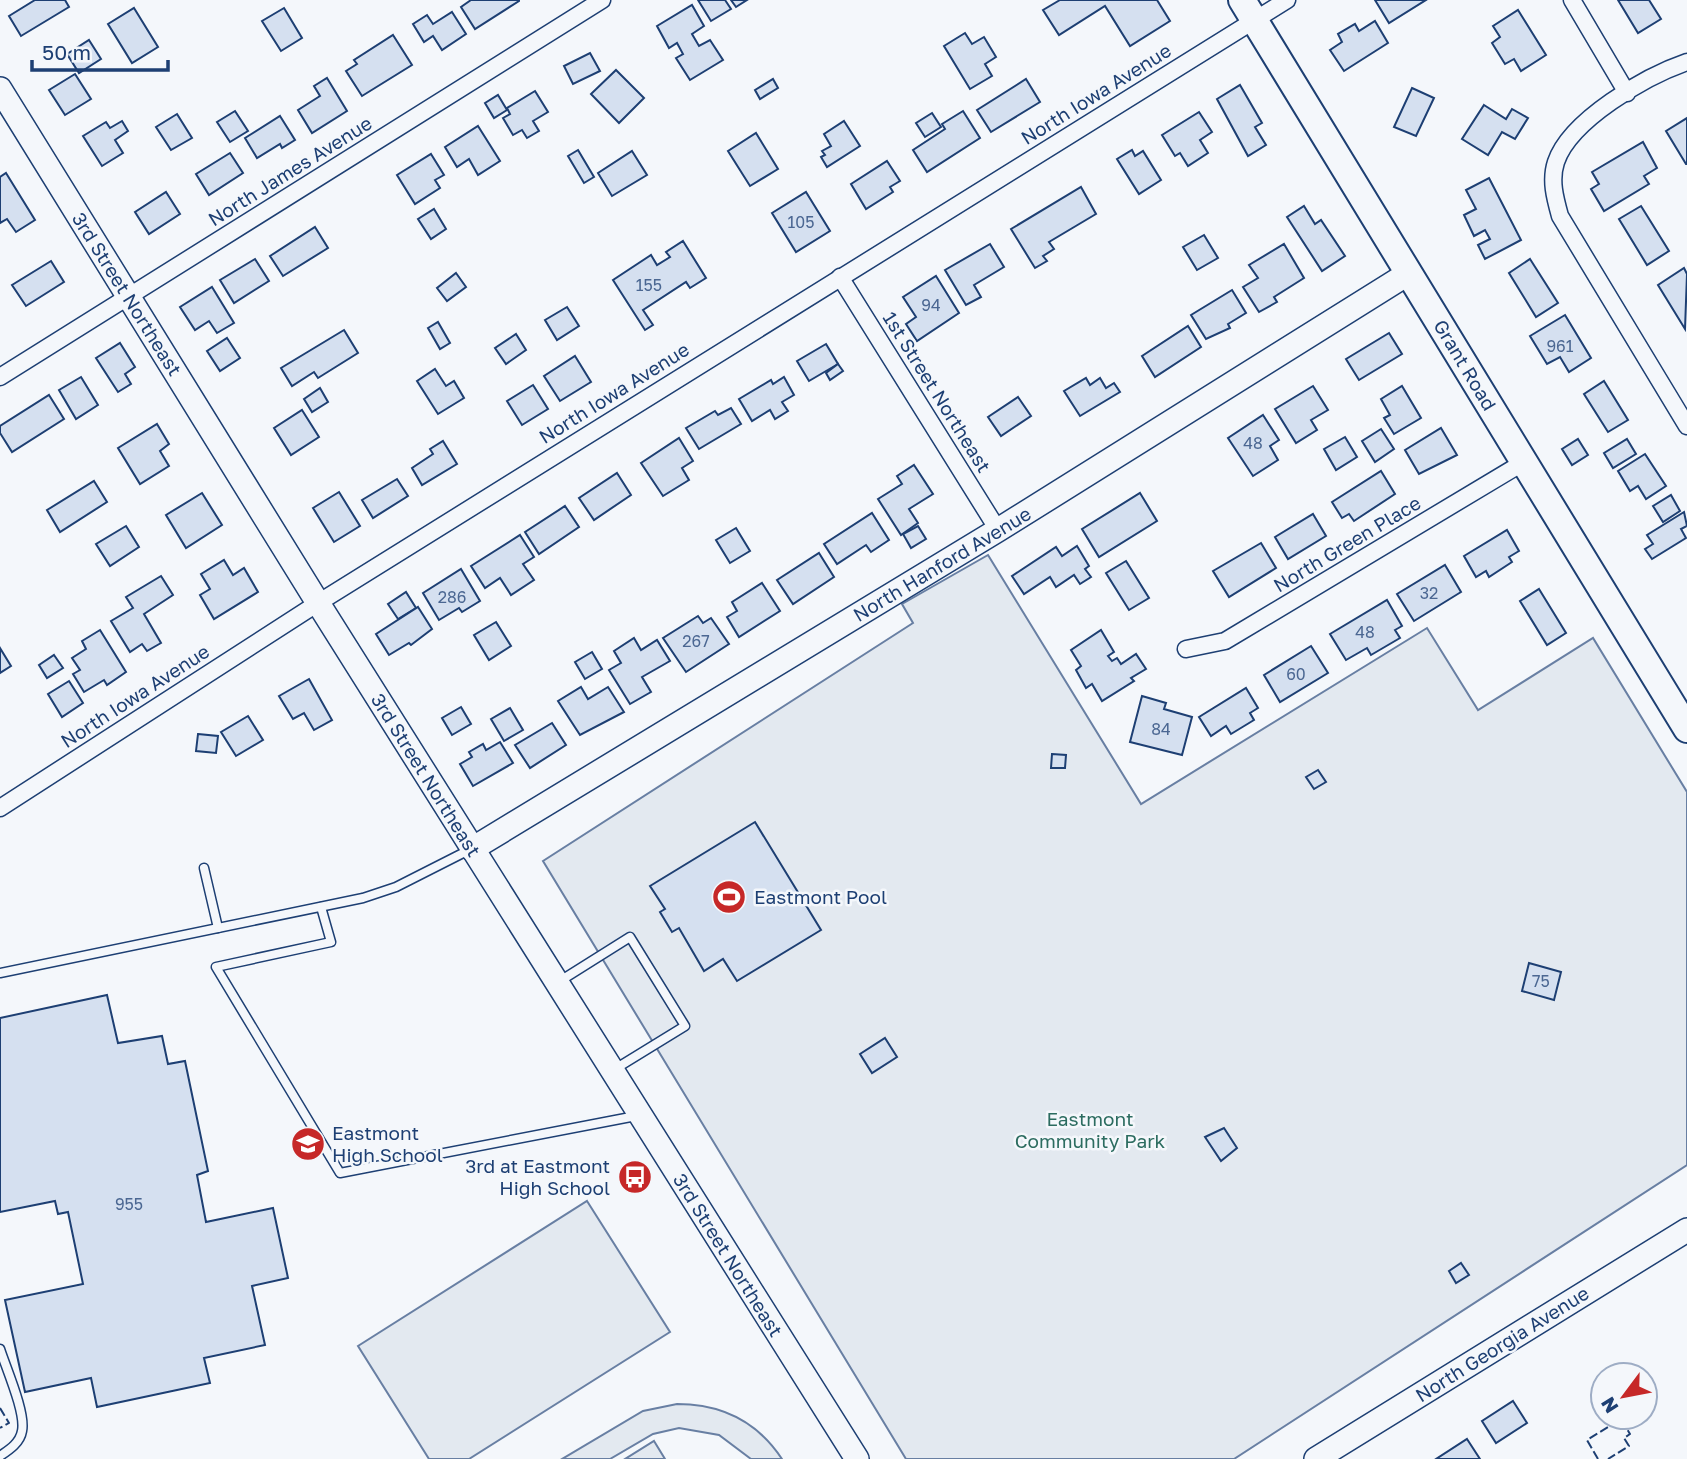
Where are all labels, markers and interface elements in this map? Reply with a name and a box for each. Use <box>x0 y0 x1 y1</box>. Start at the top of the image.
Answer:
scale bar <box>32 28 168 72</box>
street label: North Iowa Avenue <box>1017 38 1175 149</box>
text: 50 m <box>42 39 91 65</box>
street label: North James Avenue <box>204 111 376 230</box>
street label: 3rd Street Northeast <box>68 208 187 380</box>
house number: 105 <box>788 212 814 232</box>
house number: 155 <box>636 275 662 295</box>
house number: 94 <box>921 295 941 315</box>
street label: 1st Street Northeast <box>879 307 996 476</box>
street label: Grant Road <box>1429 315 1501 414</box>
house number: 961 <box>1546 336 1574 356</box>
street label: North Iowa Avenue <box>535 337 693 448</box>
house number: 48 <box>1243 433 1263 453</box>
street label: North Green Place <box>1269 491 1424 597</box>
street label: North Hanford Avenue <box>849 501 1035 626</box>
house number: 32 <box>1420 583 1438 603</box>
house number: 286 <box>438 587 466 607</box>
house number: 48 <box>1355 622 1375 642</box>
house number: 267 <box>682 631 710 651</box>
street label: North Iowa Avenue <box>56 639 213 752</box>
house number: 60 <box>1286 664 1306 684</box>
street label: 3rd Street Northeast <box>367 689 486 861</box>
house number: 84 <box>1151 719 1171 739</box>
sports icon: Eastmont Pool <box>710 878 748 916</box>
place label: Eastmont Pool <box>754 885 887 908</box>
house number: 75 <box>1532 971 1550 991</box>
park label: Eastmont Community Park <box>1015 1107 1166 1152</box>
place label: Eastmont High School <box>332 1121 443 1166</box>
school or university icon: Eastmont High School <box>289 1125 327 1163</box>
place label: 3rd at Eastmont High School <box>465 1154 610 1199</box>
bus stop icon: 3rd at Eastmont High School <box>616 1158 654 1196</box>
street label: 3rd Street Northeast <box>669 1169 788 1341</box>
house number: 955 <box>115 1194 143 1214</box>
street label: North Georgia Avenue <box>1411 1281 1593 1406</box>
north arrow <box>1589 1361 1659 1431</box>
text: N <box>1596 1393 1623 1417</box>

